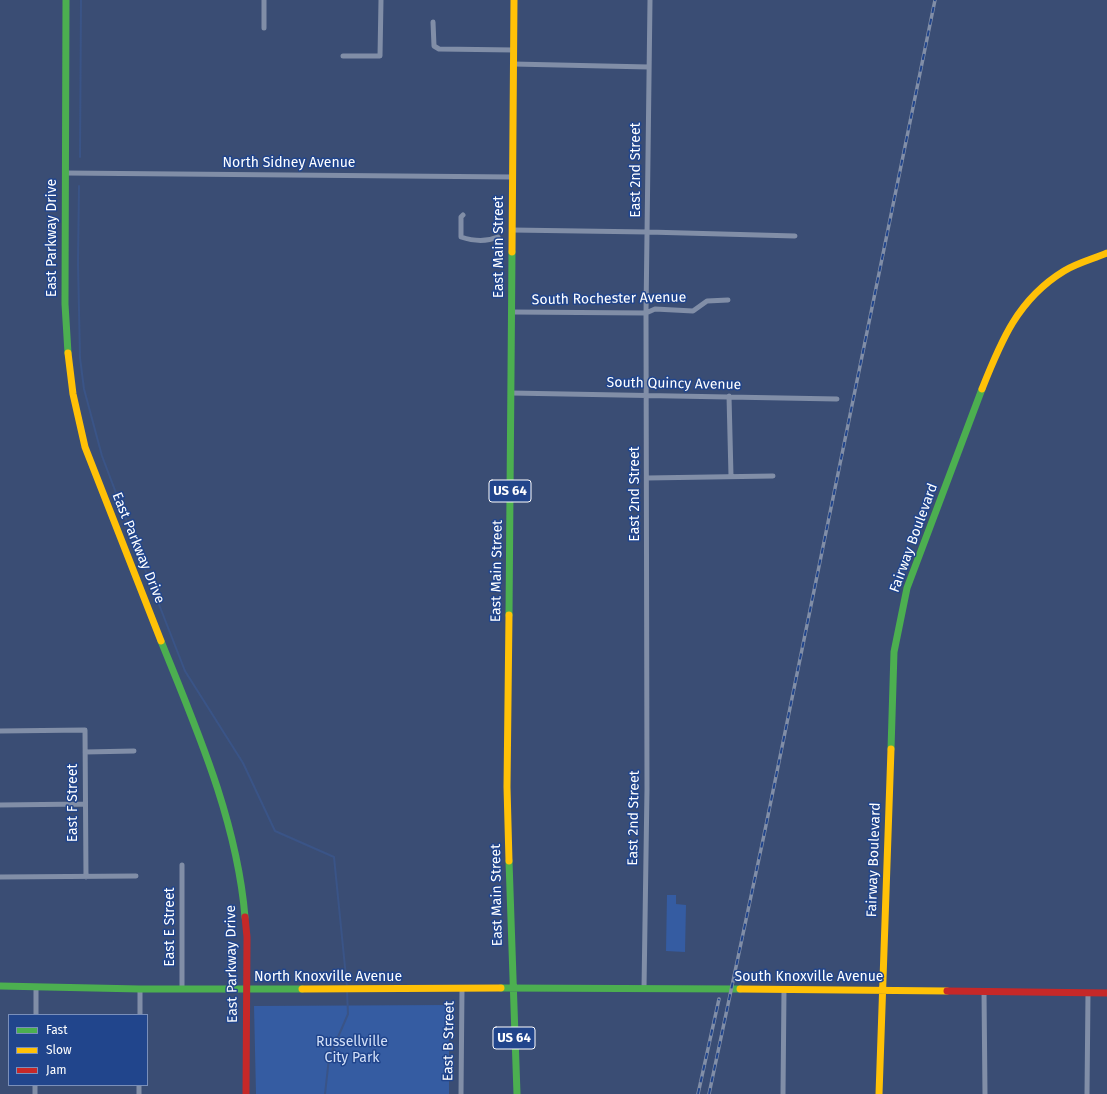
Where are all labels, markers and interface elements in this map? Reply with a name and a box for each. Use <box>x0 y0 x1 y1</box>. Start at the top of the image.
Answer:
street label: East 2nd Street <box>628 122 644 218</box>
street label: North Sidney Avenue <box>223 155 355 171</box>
street label: East Parkway Drive <box>44 179 60 297</box>
street label: East Main Street <box>491 196 507 298</box>
street label: South Rochester Avenue <box>532 289 686 309</box>
street label: South Quincy Avenue <box>607 374 741 394</box>
street label: East 2nd Street <box>627 446 643 542</box>
road number: US 64 <box>489 480 531 502</box>
street label: Fairway Boulevard <box>886 481 942 595</box>
street label: East Parkway Drive <box>108 490 168 606</box>
street label: East Main Street <box>488 520 506 622</box>
street label: East F Street <box>65 764 81 842</box>
street label: East 2nd Street <box>625 770 643 866</box>
street label: Fairway Boulevard <box>864 802 884 918</box>
street label: East Main Street <box>488 844 506 946</box>
street label: East E Street <box>162 887 178 967</box>
street label: East Parkway Drive <box>223 905 241 1023</box>
street label: North Knoxville Avenue <box>254 969 402 985</box>
street label: South Knoxville Avenue <box>735 969 883 985</box>
street label: East B Street <box>440 1001 458 1081</box>
legend <box>8 1014 148 1086</box>
text: Fast <box>46 1023 68 1037</box>
road number: US 64 <box>493 1027 535 1049</box>
park label: Russellville City Park <box>316 1034 388 1066</box>
text: Slow <box>46 1043 72 1057</box>
text: Jam <box>46 1063 66 1077</box>

